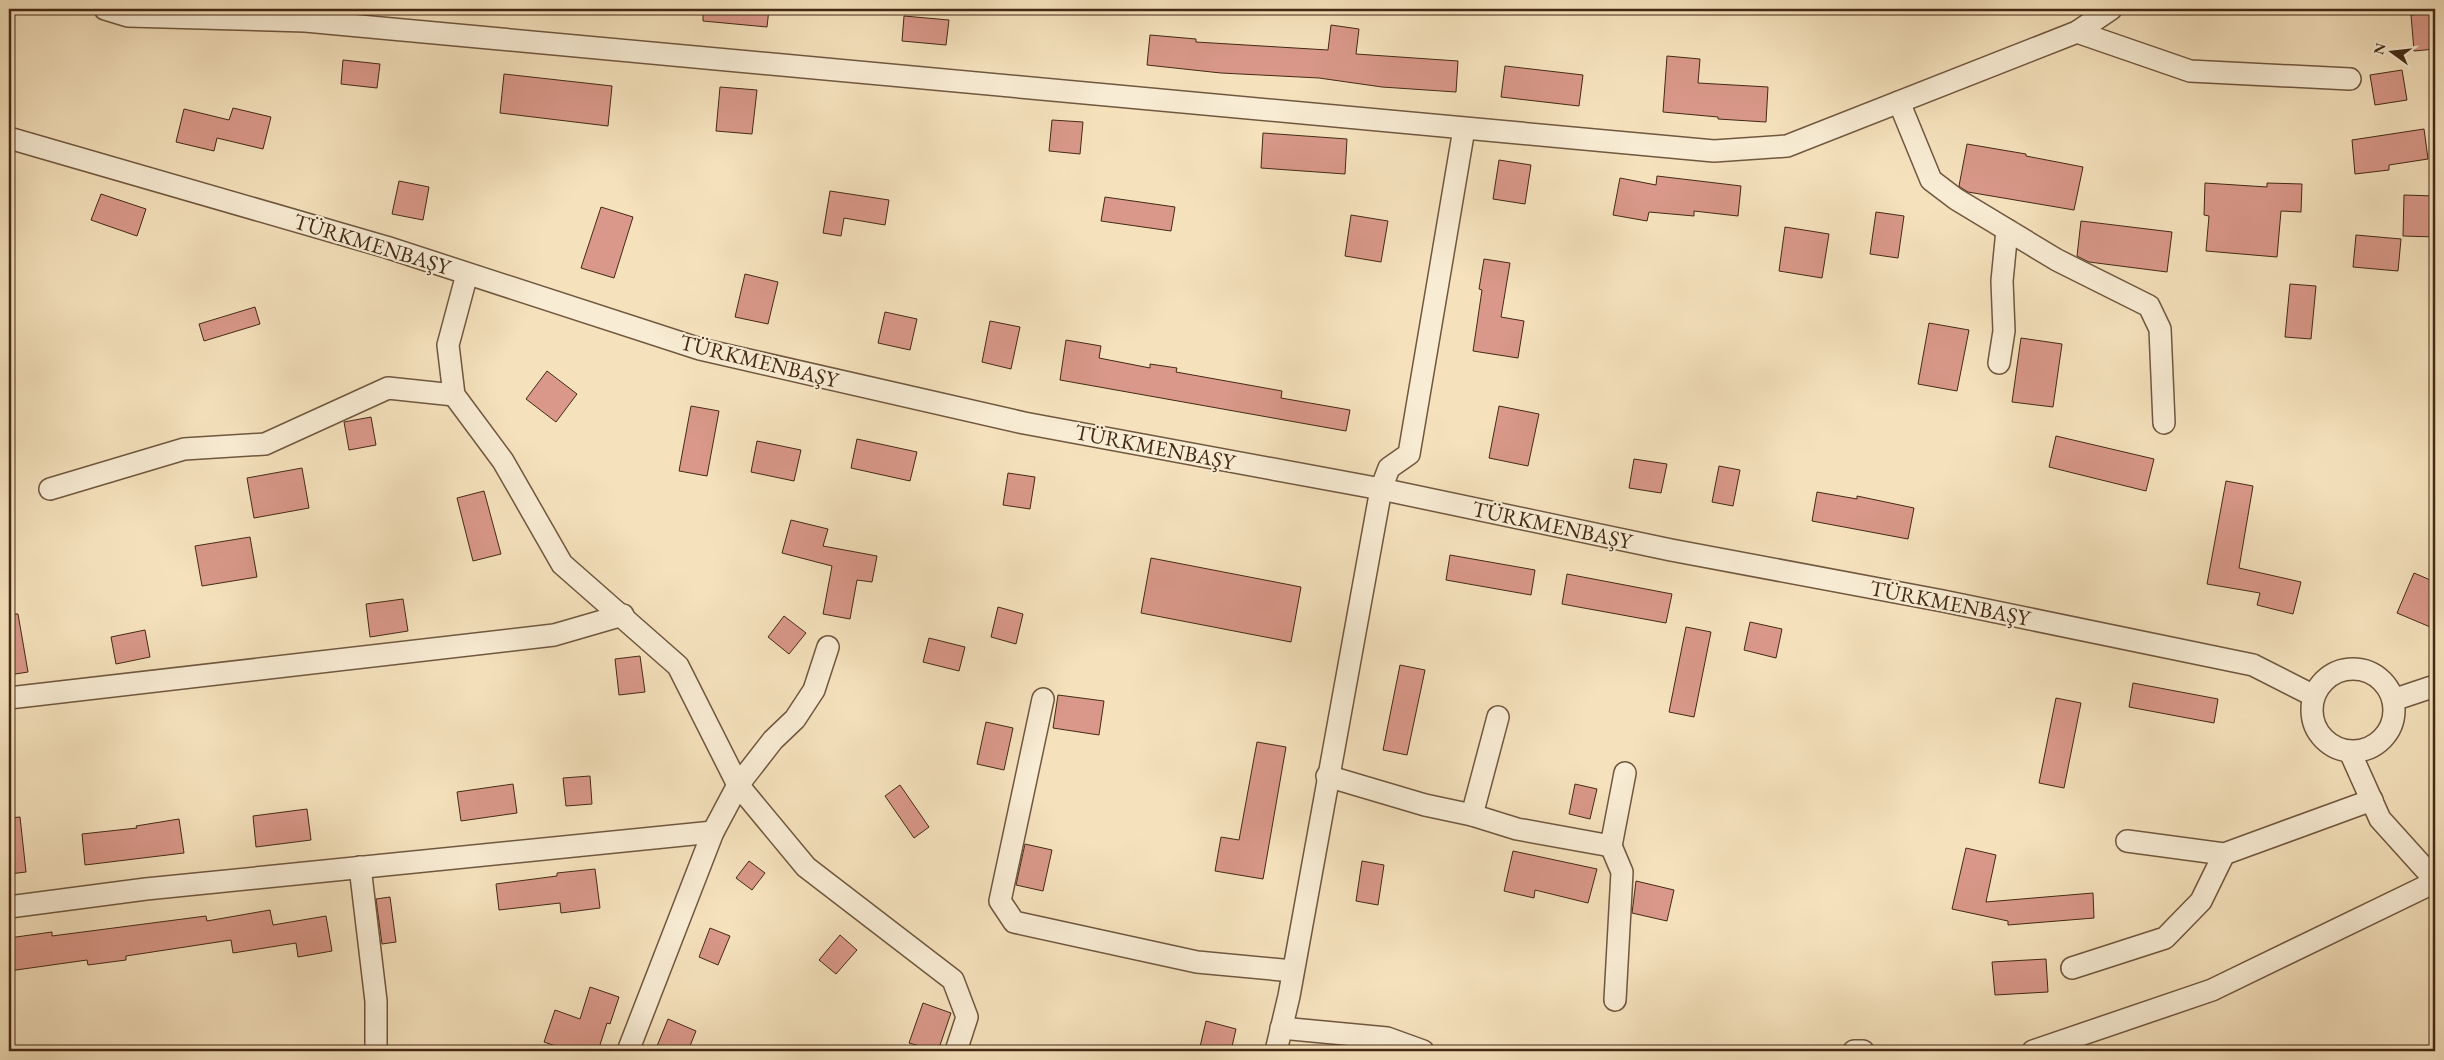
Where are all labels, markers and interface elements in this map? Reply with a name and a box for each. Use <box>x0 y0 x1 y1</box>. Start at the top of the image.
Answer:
north arrow <box>2366 28 2416 78</box>
text: N <box>2369 40 2390 56</box>
street label: TÜRKMENBAŞY <box>290 206 455 282</box>
street label: TÜRKMENBAŞY <box>677 327 843 395</box>
street label: TÜRKMENBAŞY <box>1073 417 1239 477</box>
street label: TÜRKMENBAŞY <box>1470 494 1636 556</box>
street label: TÜRKMENBAŞY <box>1868 573 2034 633</box>

